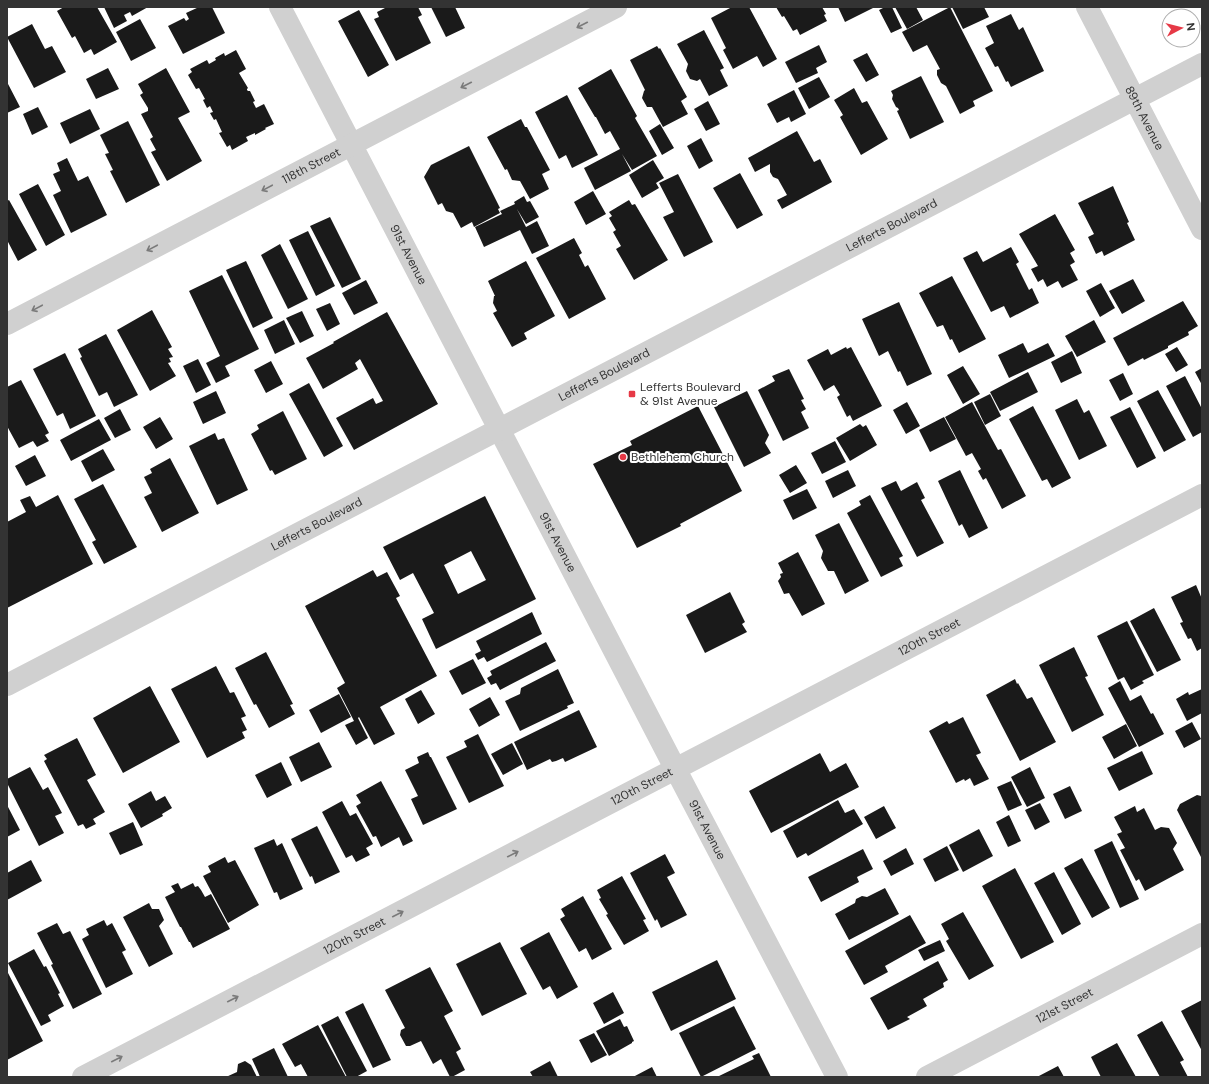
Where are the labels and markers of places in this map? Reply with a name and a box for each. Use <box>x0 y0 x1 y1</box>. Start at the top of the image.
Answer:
place label: Lefferts Boulevard & 91st Avenue <box>640 379 741 409</box>
marker: Lefferts Boulevard & 91st Avenue <box>627 389 637 399</box>
place label: Bethlehem Church <box>631 449 734 465</box>
marker: Bethlehem Church <box>618 452 628 462</box>

